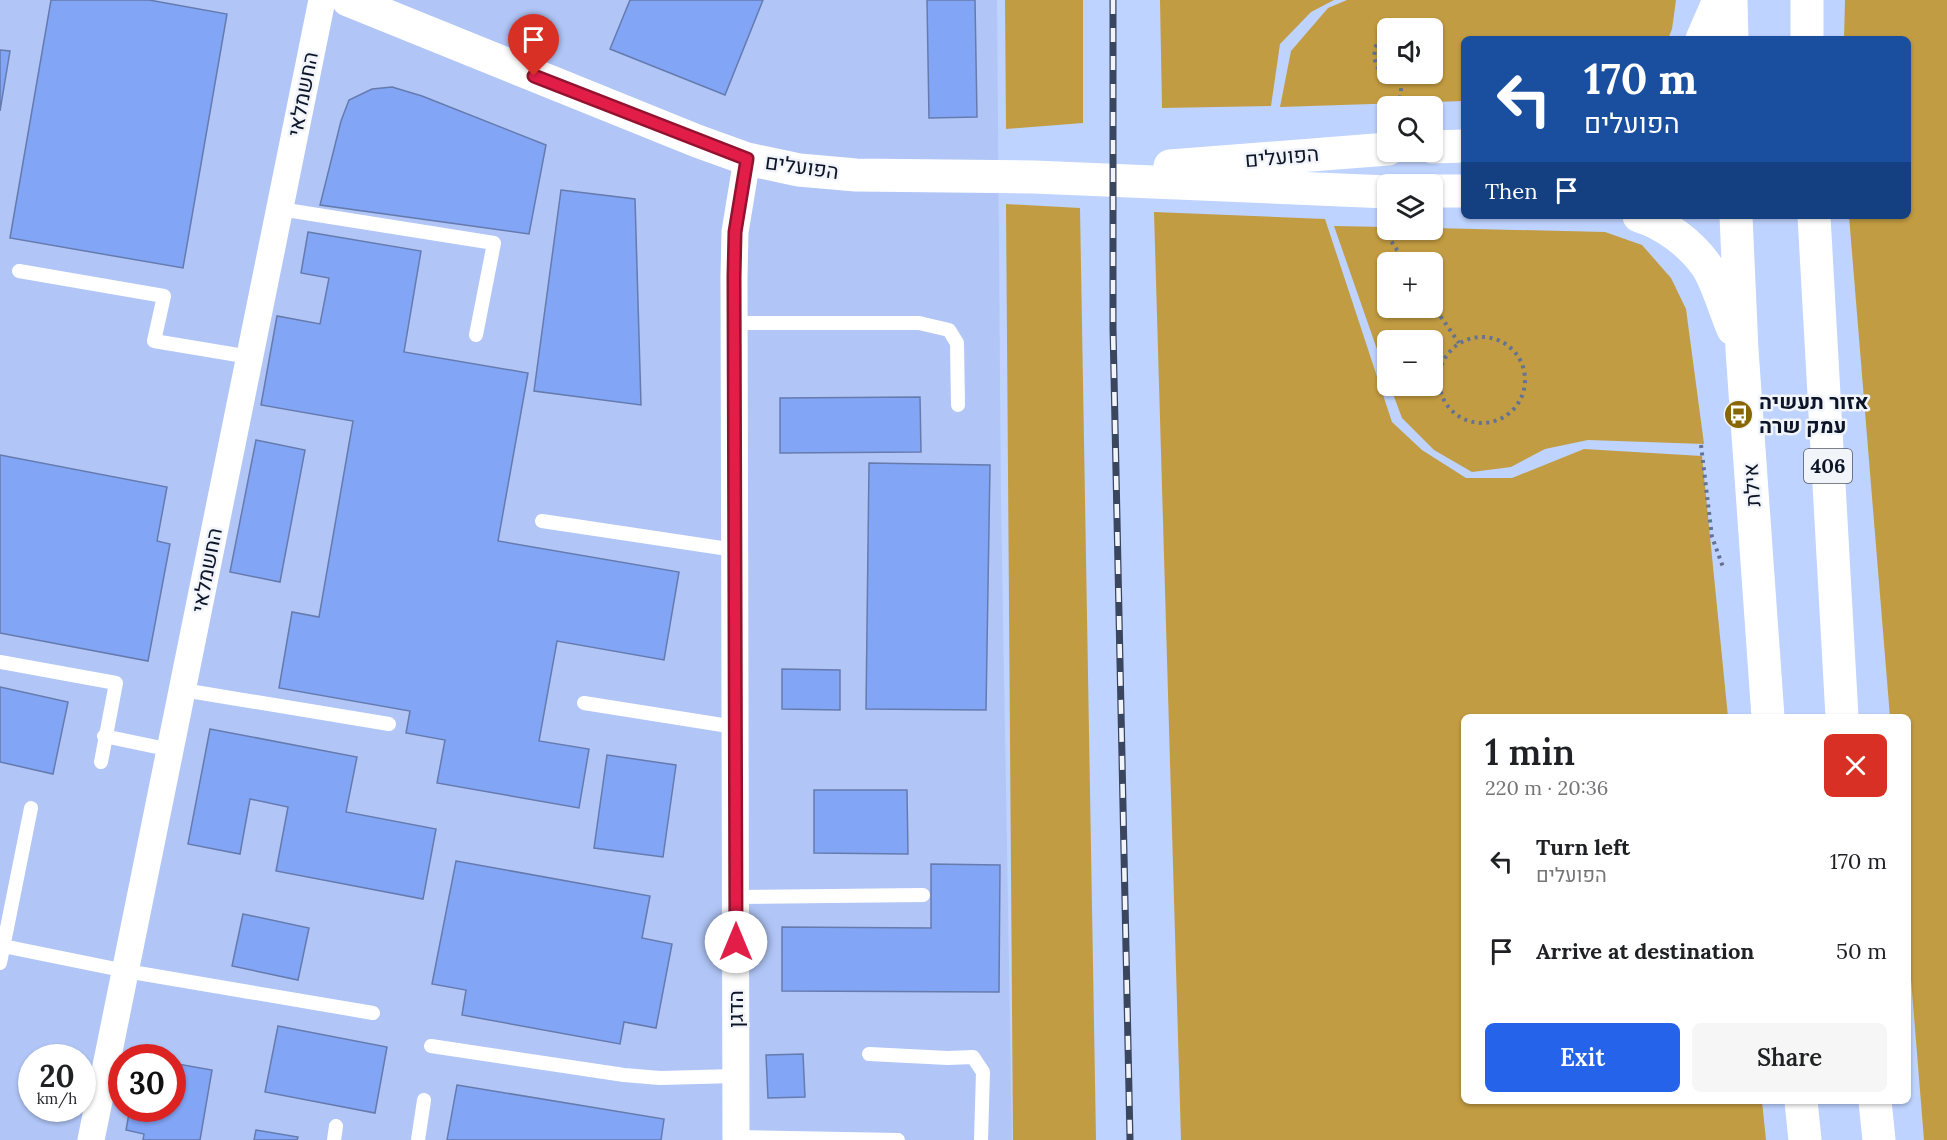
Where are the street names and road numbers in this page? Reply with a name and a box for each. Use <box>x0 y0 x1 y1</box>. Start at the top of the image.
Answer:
street label: החשמלאי <box>281 49 324 139</box>
street label: הפועלים <box>1244 140 1320 173</box>
street label: הפועלים <box>763 148 841 185</box>
road number: 406 <box>1804 449 1852 483</box>
street label: אילת <box>1737 462 1766 508</box>
street label: החשמלאי <box>185 525 228 615</box>
street label: הדגן <box>722 990 749 1028</box>

